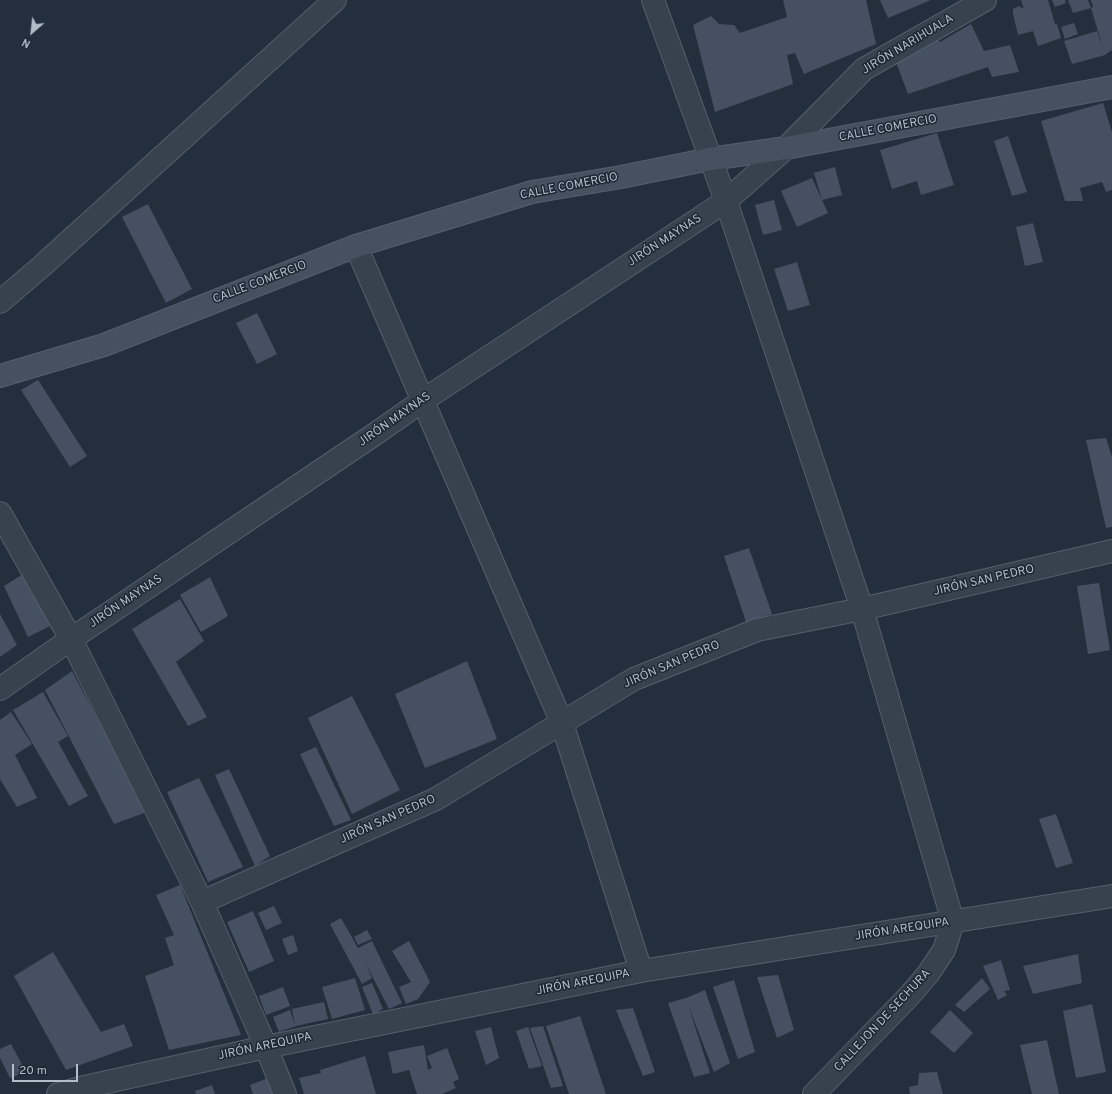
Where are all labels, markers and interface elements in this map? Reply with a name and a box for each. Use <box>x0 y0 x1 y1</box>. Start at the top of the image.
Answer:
north arrow <box>12 12 52 52</box>
street label: JIRÓN NARIHUALA <box>860 12 956 78</box>
text: N <box>20 35 33 51</box>
street label: CALLE COMERCIO <box>838 112 938 146</box>
street label: CALLE COMERCIO <box>519 170 619 204</box>
street label: JIRÓN MAYNAS <box>625 212 705 270</box>
street label: CALLE COMERCIO <box>211 258 309 308</box>
street label: JIRÓN MAYNAS <box>356 390 434 450</box>
street label: JIRÓN SAN PEDRO <box>932 562 1036 600</box>
street label: JIRÓN MAYNAS <box>87 572 165 632</box>
street label: JIRÓN SAN PEDRO <box>622 638 722 692</box>
street label: JIRÓN SAN PEDRO <box>338 792 438 848</box>
street label: JIRÓN AREQUIPA <box>854 915 950 945</box>
street label: JIRÓN AREQUIPA <box>535 967 631 999</box>
street label: CALLEJON DE SECHURA <box>832 967 934 1075</box>
street label: JIRÓN AREQUIPA <box>217 1030 313 1064</box>
scale bar <box>14 1056 80 1082</box>
text: 20 m <box>19 1063 47 1079</box>

